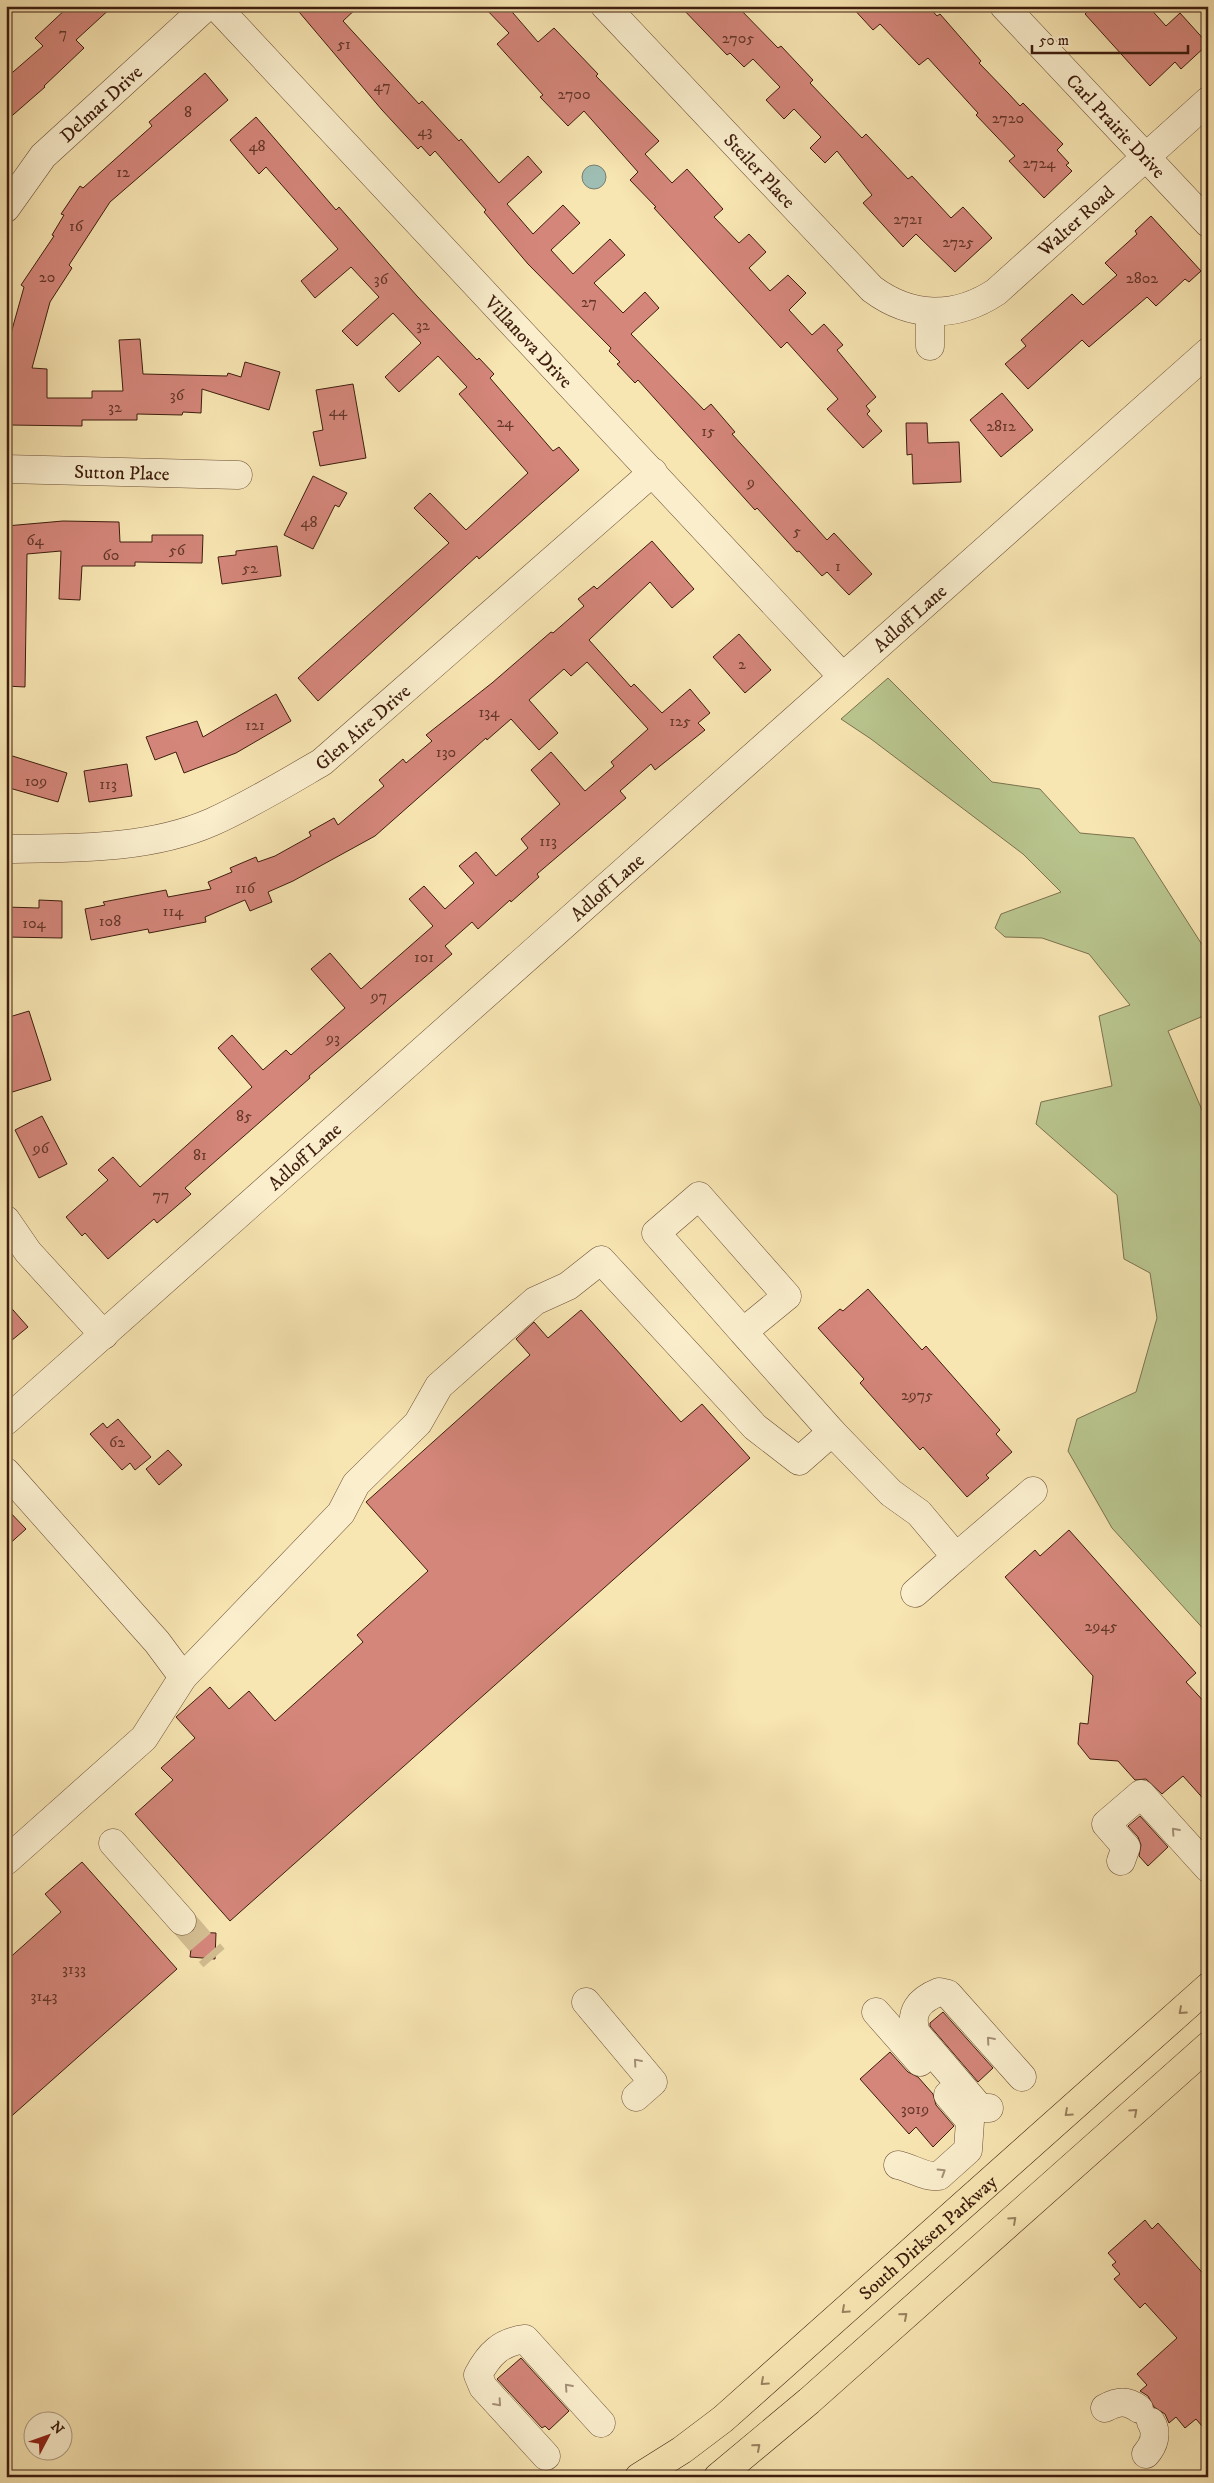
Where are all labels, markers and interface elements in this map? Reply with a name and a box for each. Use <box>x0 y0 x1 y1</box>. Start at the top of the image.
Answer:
scale bar <box>1032 22 1188 54</box>
house number: 7 <box>59 23 67 43</box>
house number: 2705 <box>722 28 754 48</box>
text: 50 m <box>1039 31 1069 50</box>
house number: 51 <box>337 34 351 54</box>
street label: Delmar Drive <box>56 61 148 148</box>
street label: Carl Prairie Drive <box>1061 70 1170 184</box>
house number: 47 <box>373 76 391 96</box>
house number: 2700 <box>557 84 591 104</box>
house number: 8 <box>184 102 192 122</box>
house number: 2720 <box>992 108 1024 128</box>
house number: 43 <box>417 121 433 141</box>
street label: Steiler Place <box>718 129 800 214</box>
house number: 48 <box>248 136 266 156</box>
house number: 2724 <box>1023 153 1056 173</box>
house number: 12 <box>116 162 130 182</box>
street label: Walter Road <box>1033 181 1120 262</box>
house number: 2721 <box>893 209 923 229</box>
house number: 16 <box>69 216 84 236</box>
house number: 2725 <box>942 232 974 252</box>
house number: 20 <box>39 267 55 287</box>
house number: 2802 <box>1126 268 1158 288</box>
house number: 36 <box>374 269 389 289</box>
street label: Villanova Drive <box>479 291 577 394</box>
house number: 27 <box>581 292 597 312</box>
house number: 32 <box>416 315 430 335</box>
house number: 36 <box>170 385 185 405</box>
house number: 32 <box>108 397 122 417</box>
house number: 44 <box>329 401 348 421</box>
house number: 24 <box>496 412 514 432</box>
house number: 2812 <box>986 416 1016 436</box>
house number: 15 <box>701 421 715 441</box>
street label: Sutton Place <box>74 461 170 486</box>
house number: 9 <box>746 472 755 492</box>
house number: 48 <box>300 512 318 532</box>
house number: 5 <box>793 521 801 541</box>
house number: 64 <box>26 530 45 550</box>
house number: 56 <box>169 540 186 560</box>
house number: 60 <box>103 545 119 565</box>
house number: 1 <box>835 556 841 576</box>
house number: 52 <box>242 558 258 578</box>
street label: Adloff Lane <box>869 580 952 657</box>
house number: 2 <box>738 654 746 674</box>
street label: Glen Aire Drive <box>311 680 416 776</box>
house number: 134 <box>478 702 500 722</box>
house number: 125 <box>669 711 691 731</box>
house number: 121 <box>245 715 265 735</box>
house number: 130 <box>436 742 456 762</box>
house number: 109 <box>25 771 47 791</box>
house number: 113 <box>99 774 117 794</box>
house number: 113 <box>539 831 557 851</box>
street label: Adloff Lane <box>566 849 649 927</box>
house number: 116 <box>235 878 256 898</box>
house number: 114 <box>163 901 184 921</box>
house number: 108 <box>99 911 121 931</box>
house number: 104 <box>22 913 47 933</box>
house number: 101 <box>414 947 434 967</box>
house number: 97 <box>370 986 387 1006</box>
house number: 93 <box>325 1028 340 1048</box>
house number: 85 <box>236 1106 252 1126</box>
street label: Adloff Lane <box>264 1118 347 1196</box>
house number: 96 <box>32 1138 50 1158</box>
house number: 81 <box>193 1145 207 1165</box>
house number: 77 <box>153 1185 169 1205</box>
house number: 2975 <box>901 1385 933 1405</box>
house number: 62 <box>109 1432 125 1452</box>
house number: 2945 <box>1085 1616 1118 1636</box>
one-way arrow <box>1172 1828 1181 1837</box>
house number: 3133 <box>62 1959 86 1979</box>
house number: 3143 <box>30 1986 58 2006</box>
one-way arrow <box>1179 2005 1188 2014</box>
one-way arrow <box>987 2036 996 2045</box>
one-way arrow <box>634 2058 643 2067</box>
house number: 3019 <box>901 2099 929 2119</box>
one-way arrow <box>1065 2107 1074 2115</box>
one-way arrow <box>1129 2109 1138 2118</box>
one-way arrow <box>937 2168 946 2178</box>
street label: South Dirksen Parkway <box>855 2170 1003 2305</box>
one-way arrow <box>1007 2217 1016 2226</box>
one-way arrow <box>841 2305 850 2314</box>
one-way arrow <box>899 2313 908 2322</box>
one-way arrow <box>760 2377 769 2386</box>
one-way arrow <box>565 2383 574 2392</box>
one-way arrow <box>492 2398 501 2407</box>
north arrow <box>22 2410 72 2460</box>
text: N <box>46 2418 68 2439</box>
one-way arrow <box>751 2443 760 2452</box>

